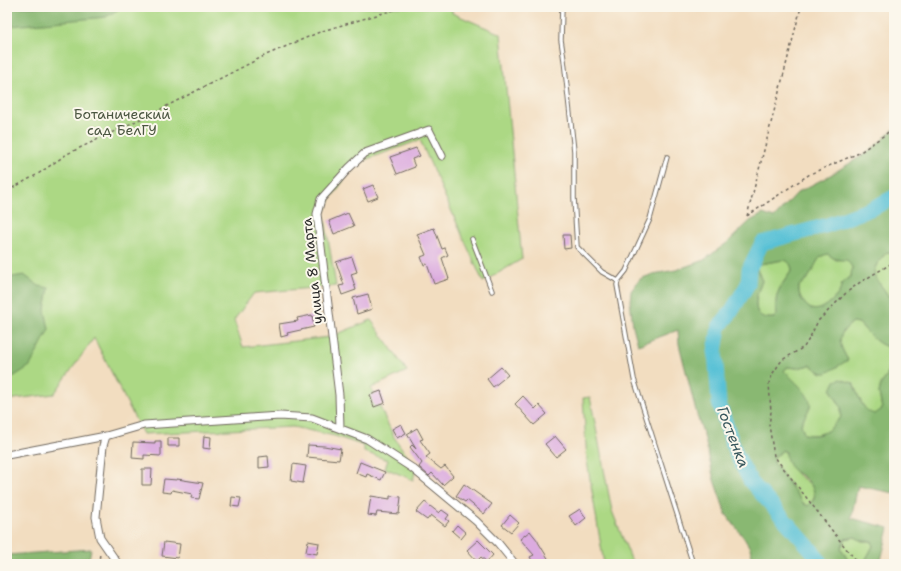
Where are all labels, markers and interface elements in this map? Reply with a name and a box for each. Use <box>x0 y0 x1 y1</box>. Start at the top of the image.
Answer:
park label: Ботанический сад БелГУ <box>74 105 170 139</box>
street label: улица 8 Марта <box>297 217 327 325</box>
water label: Гостенка <box>712 403 754 471</box>

